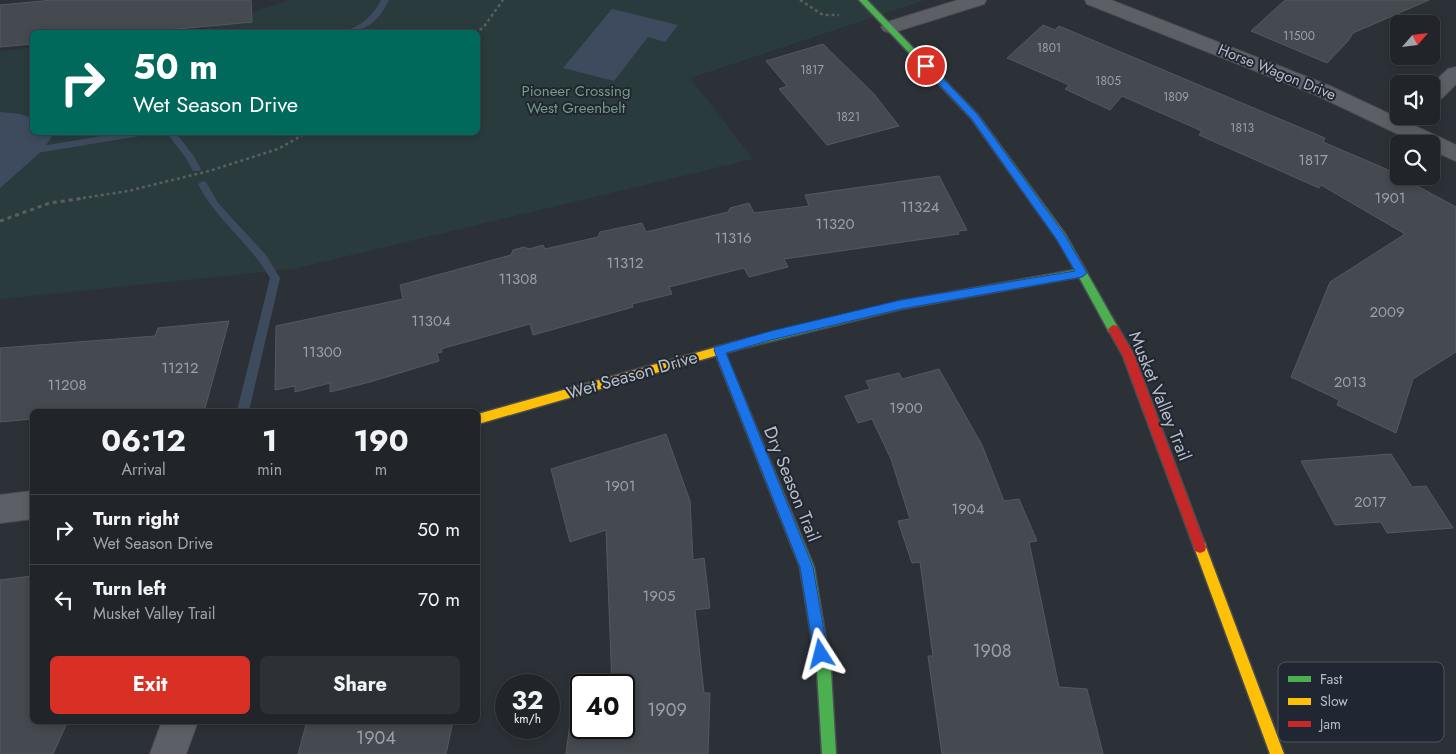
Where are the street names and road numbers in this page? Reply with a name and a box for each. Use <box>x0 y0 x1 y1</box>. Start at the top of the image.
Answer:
street label: Horse Wagon Drive <box>1215 38 1339 106</box>
street label: Musket Valley Trail <box>1122 327 1198 465</box>
street label: Wet Season Drive <box>563 344 701 406</box>
street label: Dry Season Trail <box>757 422 827 546</box>

